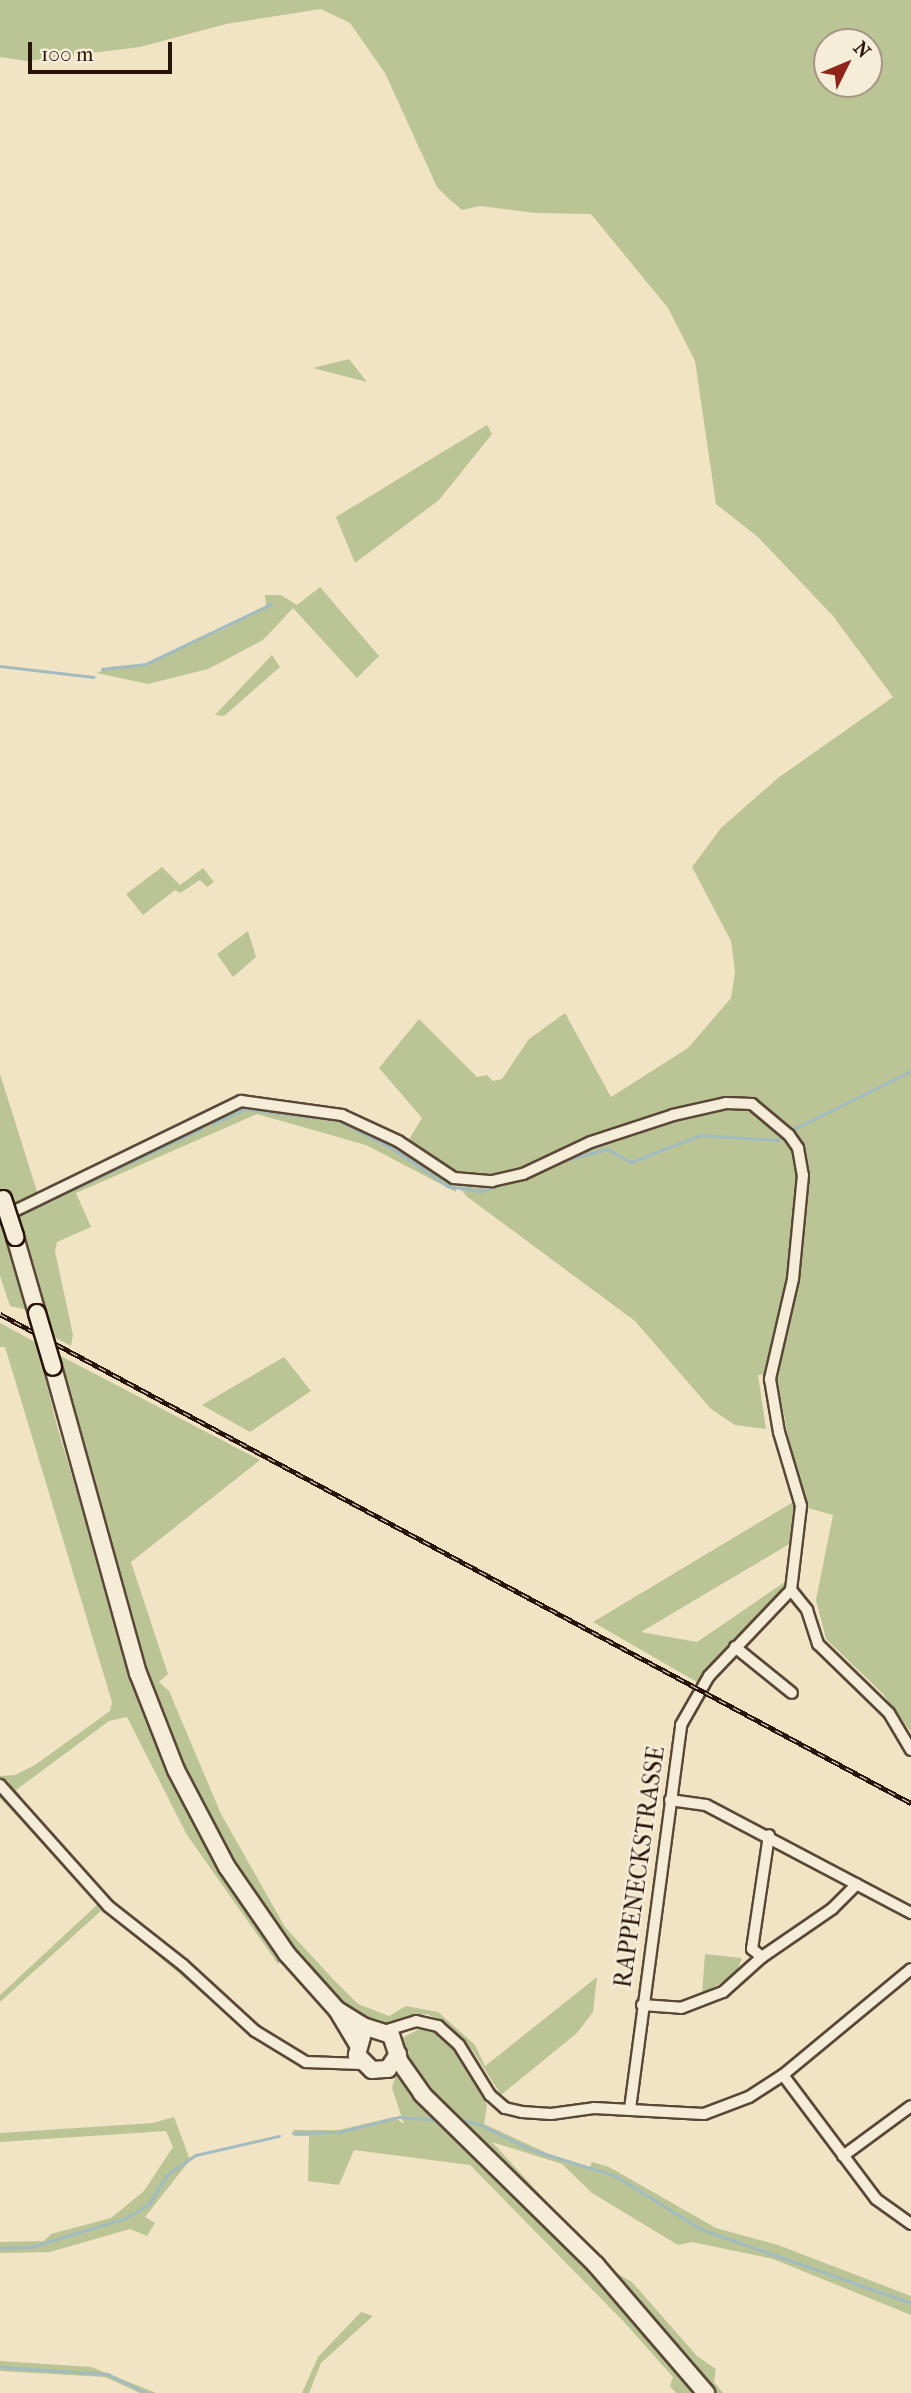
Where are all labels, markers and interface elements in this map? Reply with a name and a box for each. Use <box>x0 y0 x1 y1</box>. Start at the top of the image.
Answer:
scale bar <box>32 28 175 72</box>
north arrow <box>813 28 883 98</box>
text: N <box>849 37 875 63</box>
text: 100 m <box>41 42 94 66</box>
street label: RAPPENECKSTRASSE <box>609 1744 671 1990</box>

